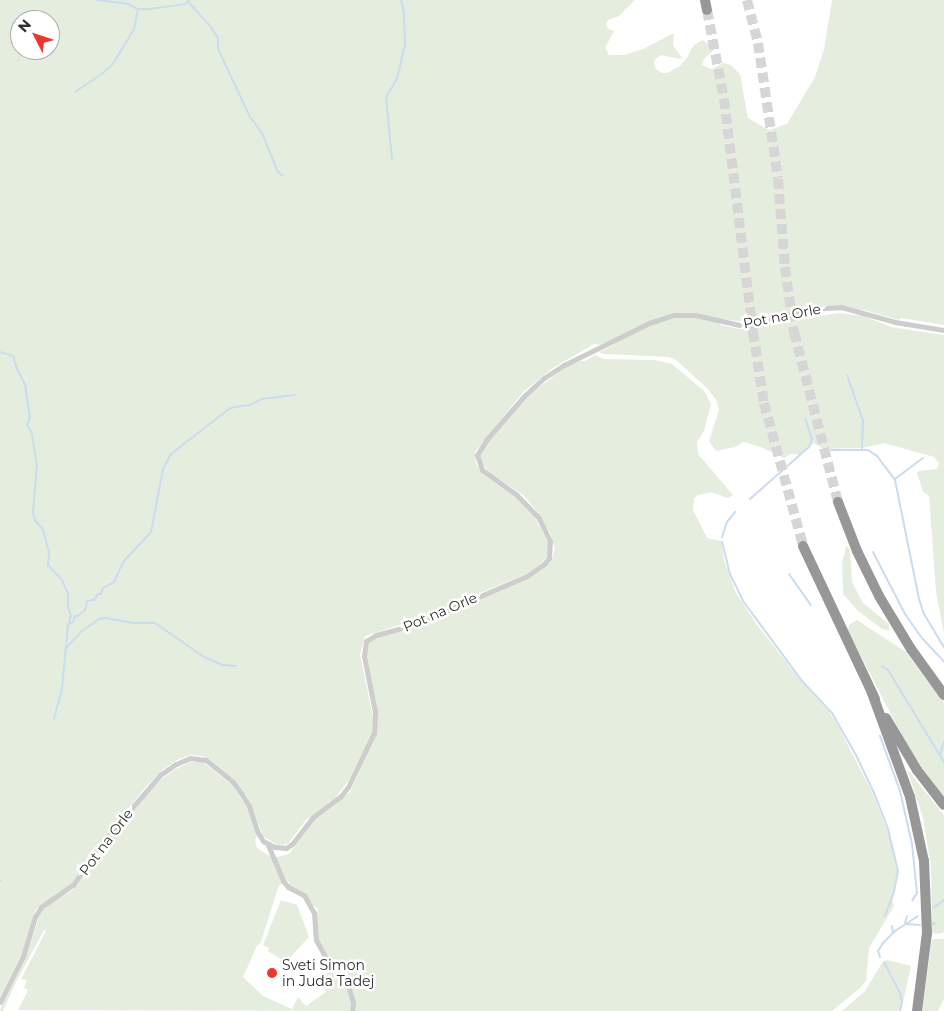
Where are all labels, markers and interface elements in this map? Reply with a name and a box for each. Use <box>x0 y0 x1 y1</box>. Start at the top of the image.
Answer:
north arrow <box>10 10 60 60</box>
text: N <box>14 16 35 36</box>
street label: Pot na Orle <box>742 300 822 332</box>
street label: Pot na Orle <box>400 589 480 635</box>
street label: Pot na Orle <box>76 805 136 879</box>
place label: Sveti Simon in Juda Tadej <box>282 957 374 990</box>
marker: Sveti Simon in Juda Tadej <box>266 967 278 979</box>

